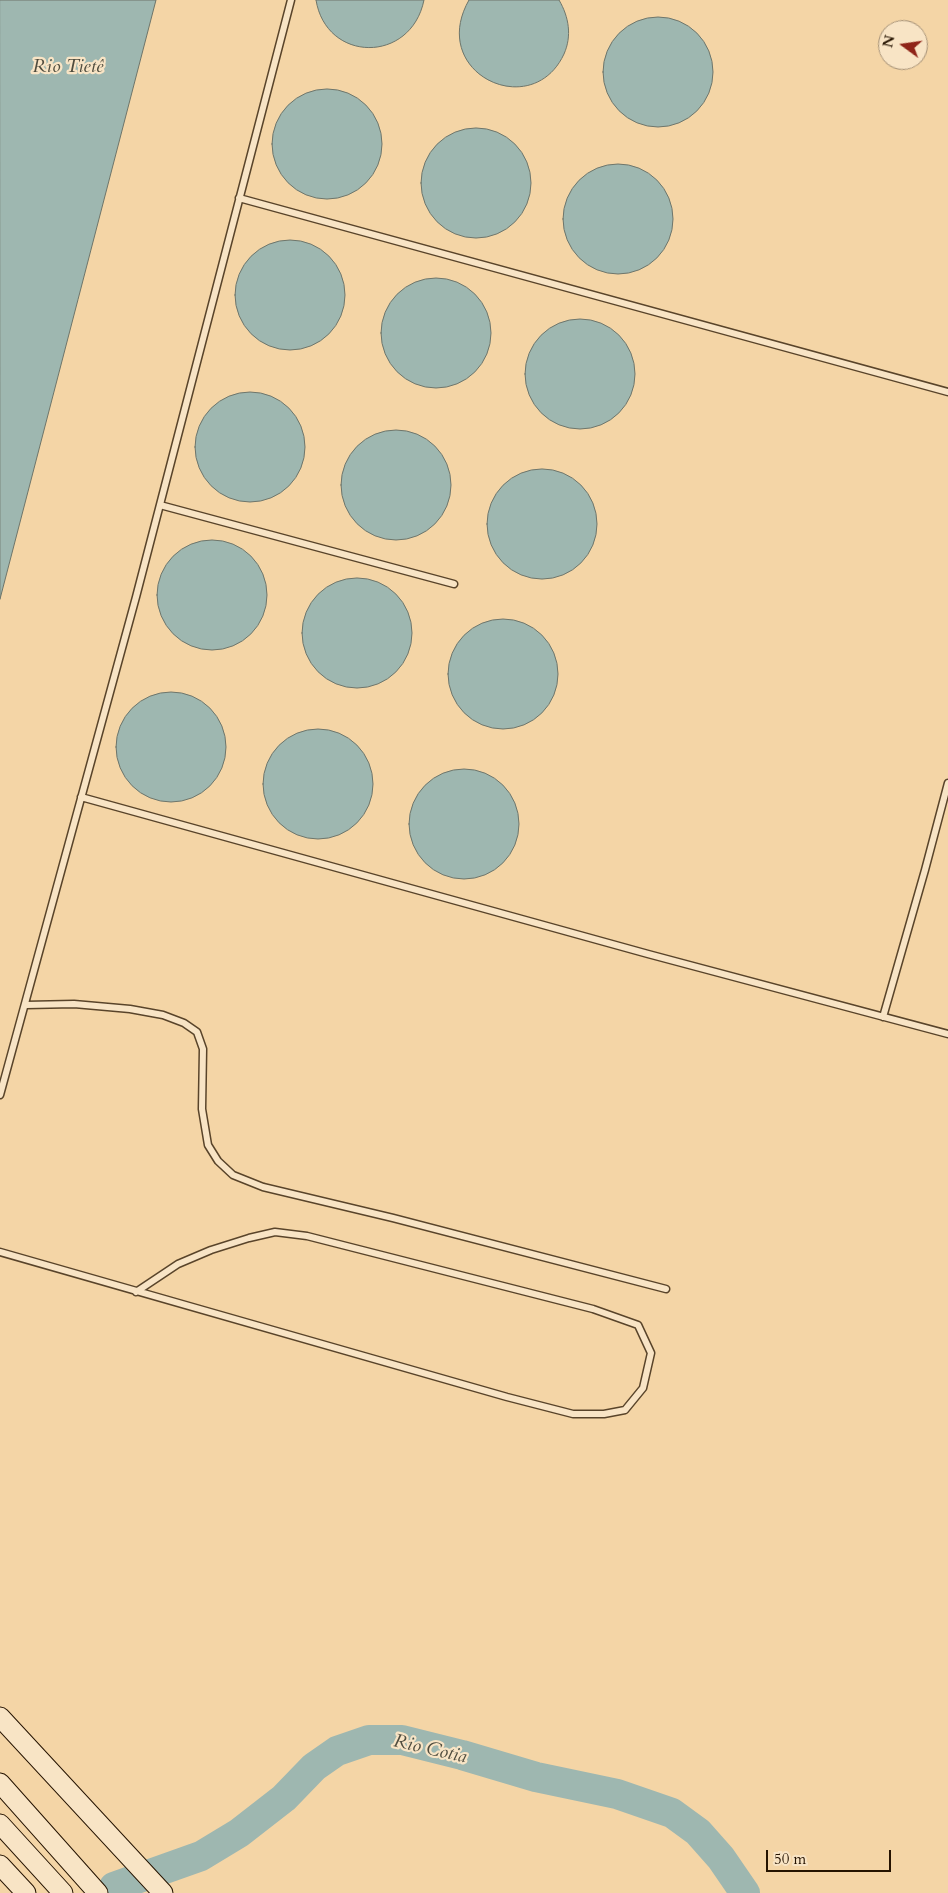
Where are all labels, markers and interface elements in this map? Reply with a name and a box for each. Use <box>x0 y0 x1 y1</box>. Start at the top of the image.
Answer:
north arrow <box>878 20 928 70</box>
text: N <box>878 33 900 50</box>
water label: Rio Tietê <box>33 57 103 79</box>
water label: Rio Cotia <box>391 1731 469 1769</box>
scale bar <box>768 1840 893 1872</box>
text: 50 m <box>774 1849 806 1869</box>

